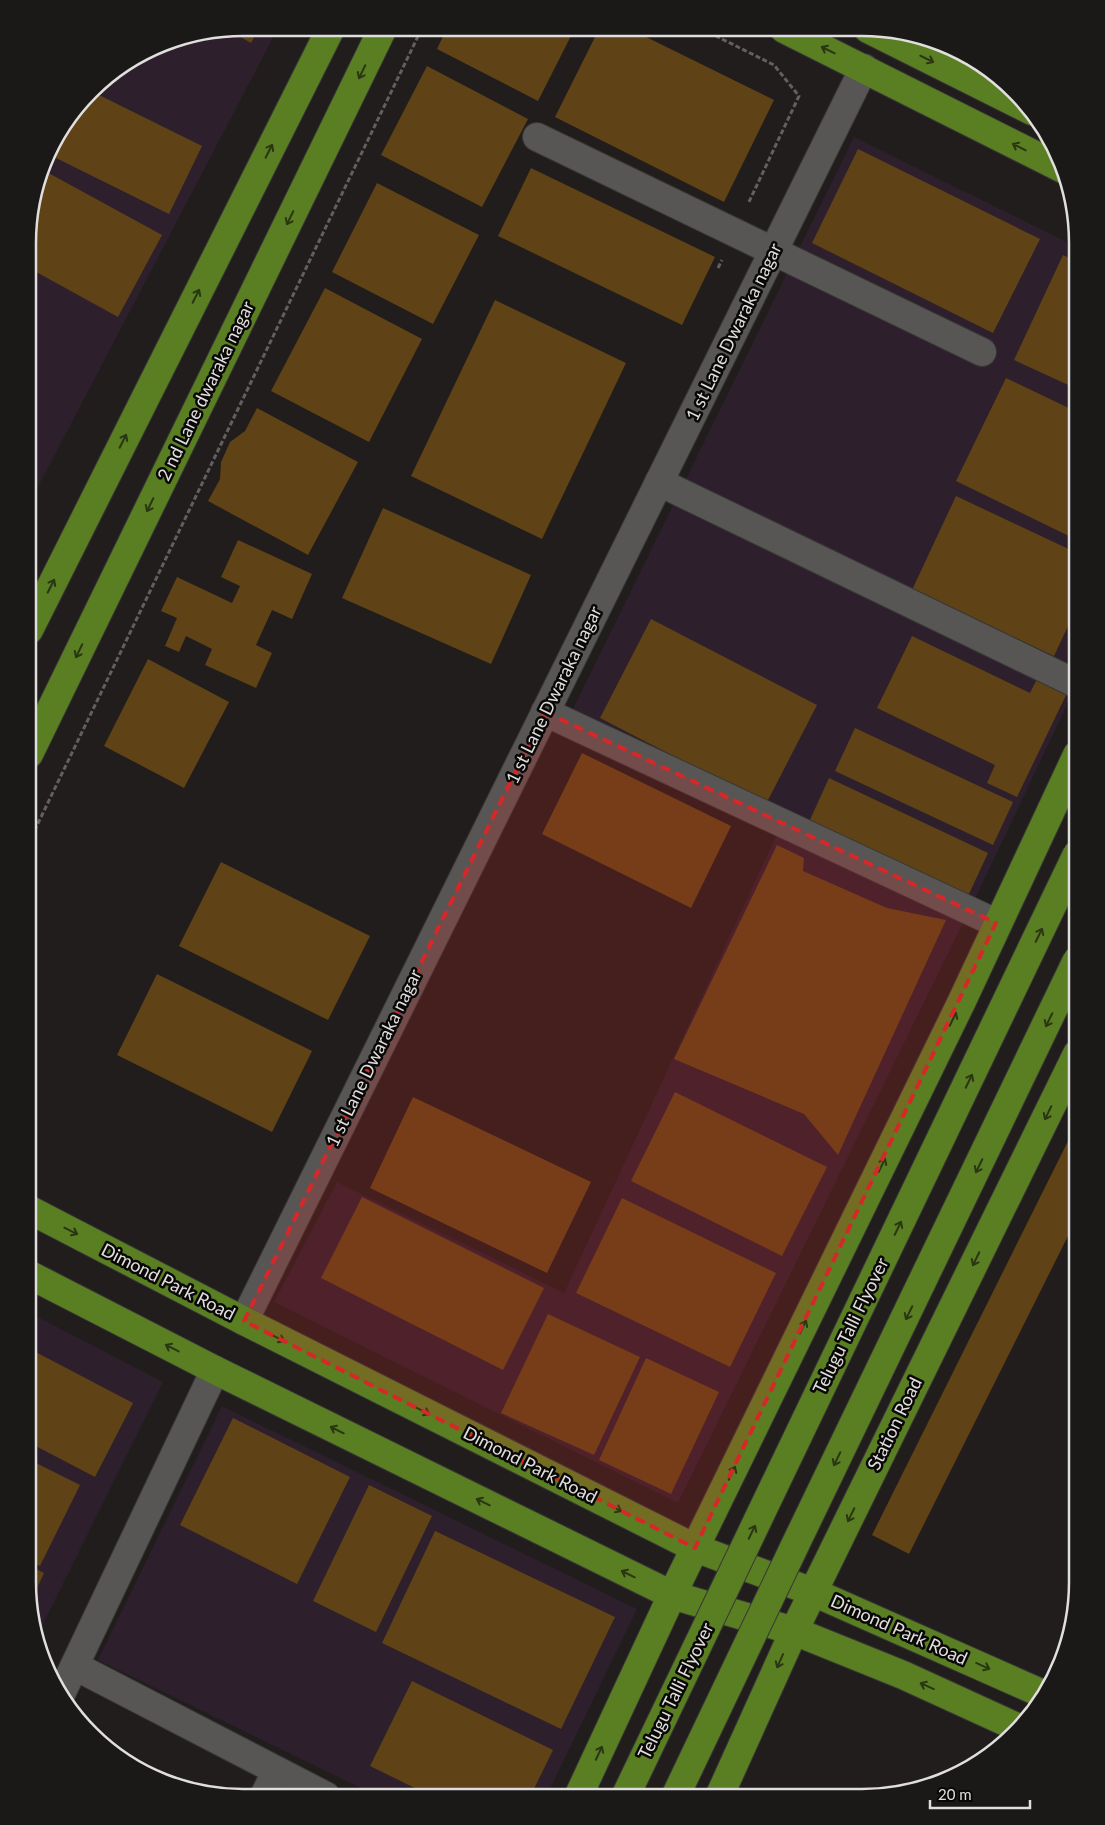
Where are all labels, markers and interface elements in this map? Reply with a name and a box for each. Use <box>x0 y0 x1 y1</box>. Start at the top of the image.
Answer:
one-way arrow <box>820 45 835 55</box>
one-way arrow <box>919 55 934 64</box>
one-way arrow <box>357 64 366 79</box>
one-way arrow <box>1012 142 1027 152</box>
one-way arrow <box>264 143 274 158</box>
one-way arrow <box>285 210 295 225</box>
street label: 1 st Lane Dwaraka nagar <box>681 239 786 424</box>
one-way arrow <box>192 289 201 304</box>
street label: 2 nd Lane dwaraka nagar <box>152 297 258 484</box>
one-way arrow <box>119 434 129 449</box>
one-way arrow <box>145 497 154 512</box>
one-way arrow <box>46 579 56 594</box>
street label: 1 st Lane Dwaraka nagar <box>501 602 606 787</box>
one-way arrow <box>74 643 83 658</box>
one-way arrow <box>1035 928 1044 943</box>
street label: 1 st Lane Dwaraka nagar <box>321 965 426 1150</box>
one-way arrow <box>949 1012 958 1027</box>
one-way arrow <box>1043 1012 1053 1027</box>
one-way arrow <box>964 1074 974 1089</box>
one-way arrow <box>1043 1106 1053 1121</box>
one-way arrow <box>878 1158 887 1173</box>
one-way arrow <box>973 1158 983 1173</box>
one-way arrow <box>894 1221 903 1236</box>
one-way arrow <box>63 1227 78 1236</box>
street label: Dimond Park Road <box>98 1238 239 1324</box>
one-way arrow <box>971 1251 980 1266</box>
street label: Telugu Talli Flyover <box>808 1253 893 1397</box>
one-way arrow <box>903 1305 913 1320</box>
one-way arrow <box>799 1320 808 1335</box>
one-way arrow <box>270 1334 285 1343</box>
one-way arrow <box>165 1343 180 1352</box>
street label: Station Road <box>862 1374 926 1474</box>
one-way arrow <box>415 1407 430 1416</box>
street label: Dimond Park Road <box>460 1421 601 1507</box>
one-way arrow <box>330 1425 345 1434</box>
one-way arrow <box>832 1451 841 1466</box>
one-way arrow <box>728 1466 737 1481</box>
one-way arrow <box>476 1497 491 1506</box>
one-way arrow <box>607 1504 622 1513</box>
one-way arrow <box>845 1507 855 1522</box>
one-way arrow <box>748 1525 758 1540</box>
one-way arrow <box>621 1569 636 1579</box>
street label: Dimond Park Road <box>828 1589 971 1669</box>
street label: Telugu Talli Flyover <box>633 1618 718 1762</box>
one-way arrow <box>775 1653 784 1668</box>
one-way arrow <box>975 1662 990 1672</box>
one-way arrow <box>920 1680 935 1690</box>
one-way arrow <box>594 1745 604 1760</box>
scale bar <box>930 1778 1030 1810</box>
text: 20 m <box>938 1785 972 1803</box>

